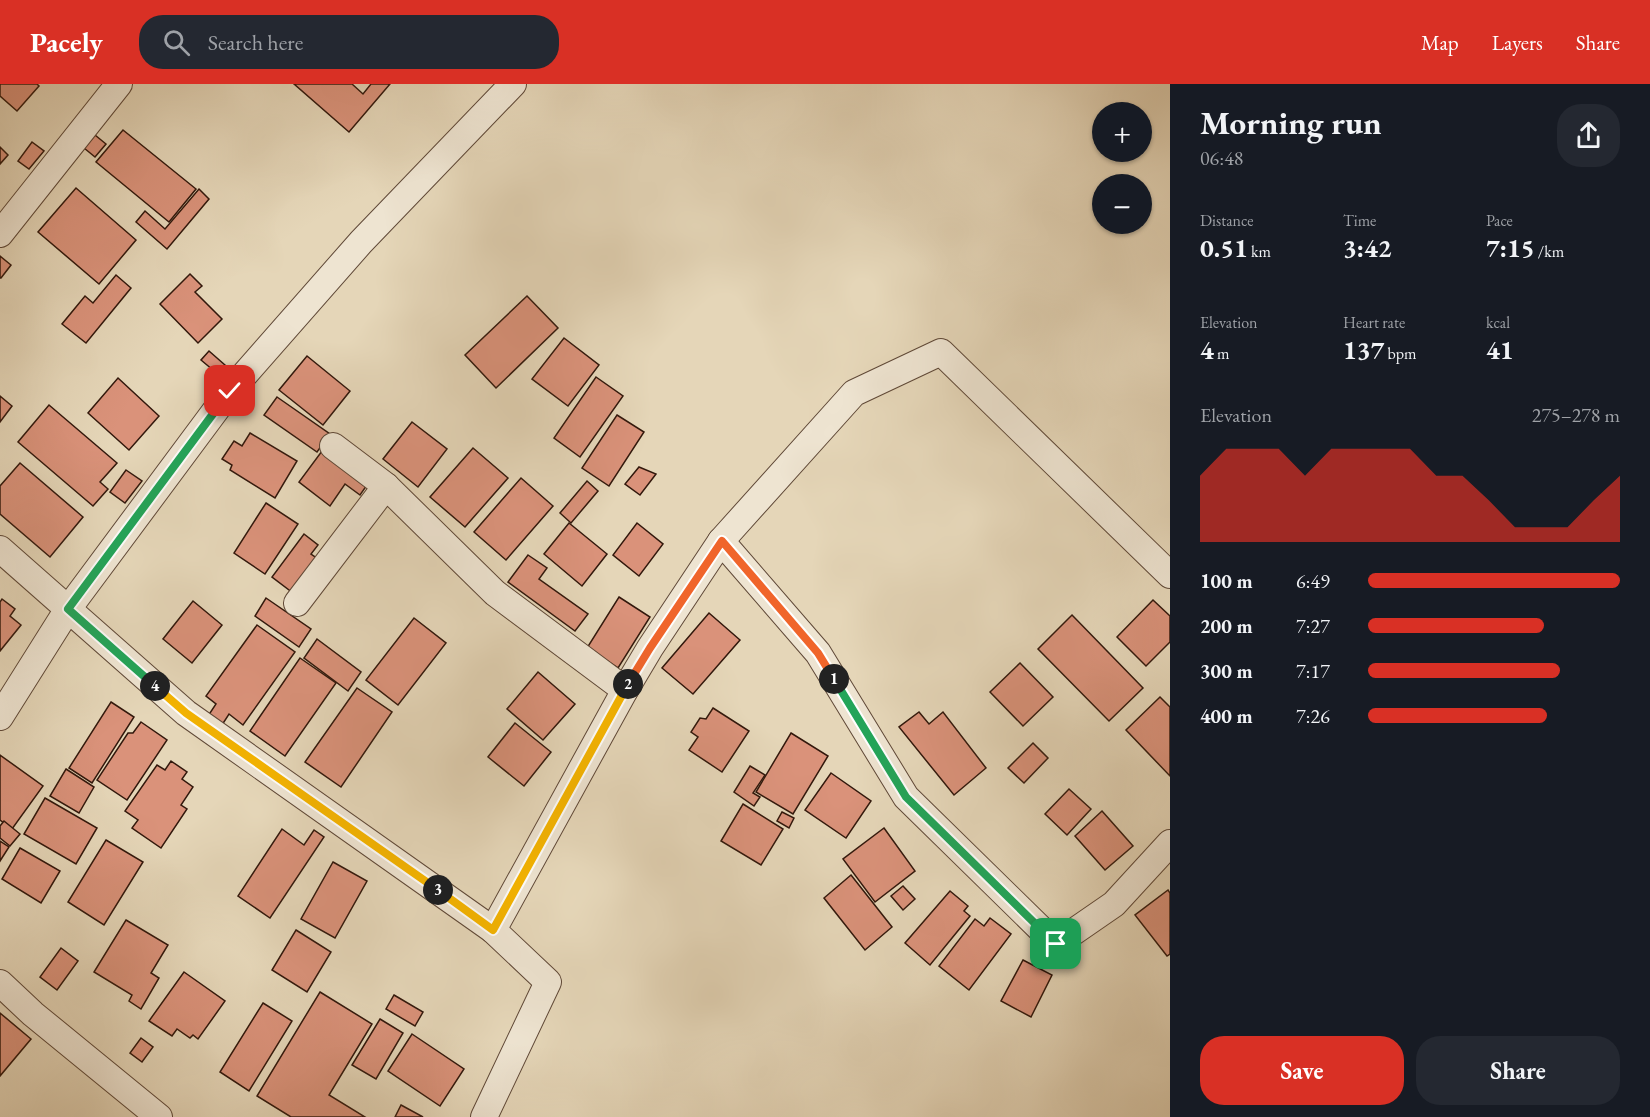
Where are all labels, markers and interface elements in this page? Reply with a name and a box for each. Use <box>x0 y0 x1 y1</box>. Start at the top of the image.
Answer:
search box <box>139 15 559 69</box>
text: Pacely <box>30 24 103 60</box>
icon: search <box>160 26 193 59</box>
text: Search here <box>208 28 303 57</box>
text: Map <box>1421 29 1459 56</box>
text: Layers <box>1492 29 1543 56</box>
text: Share <box>1576 29 1620 56</box>
text: Morning run <box>1200 101 1382 144</box>
map controls <box>1092 102 1152 234</box>
button: + <box>1092 102 1152 162</box>
button: share <box>1557 104 1620 167</box>
text: 06:48 <box>1200 145 1243 171</box>
button: − <box>1092 174 1152 234</box>
text: Distance <box>1200 210 1253 231</box>
text: Time <box>1343 210 1376 231</box>
text: Pace <box>1486 210 1513 231</box>
text: 0.51 <box>1200 231 1248 265</box>
text: 3:42 <box>1343 231 1392 265</box>
text: 7:15 <box>1486 231 1535 265</box>
text: km <box>1248 241 1271 262</box>
text: /km <box>1535 241 1564 262</box>
text: Elevation <box>1200 312 1258 333</box>
text: Heart rate <box>1343 312 1405 333</box>
text: kcal <box>1486 312 1510 333</box>
text: 4 <box>1200 333 1214 367</box>
text: 137 <box>1343 333 1384 367</box>
text: 41 <box>1486 333 1514 367</box>
text: m <box>1214 343 1229 364</box>
text: bpm <box>1384 343 1416 364</box>
pin <box>204 365 255 416</box>
icon: check <box>213 374 246 407</box>
text: Elevation <box>1200 402 1272 428</box>
text: 275–278 m <box>1532 402 1620 428</box>
text: 100 m <box>1200 568 1253 594</box>
text: 6:49 <box>1296 568 1330 594</box>
text: 200 m <box>1200 613 1253 639</box>
text: 7:27 <box>1296 613 1330 639</box>
text: 300 m <box>1200 658 1253 684</box>
text: 7:17 <box>1296 658 1330 684</box>
pin: 1 <box>819 664 849 694</box>
text: 1 <box>830 668 838 689</box>
pin: 2 <box>613 669 643 699</box>
pin: 4 <box>140 671 170 701</box>
text: 2 <box>624 673 632 694</box>
text: 4 <box>151 675 159 696</box>
text: 400 m <box>1200 703 1253 729</box>
text: 7:26 <box>1296 703 1330 729</box>
pin: 3 <box>423 875 453 905</box>
text: 3 <box>434 879 442 900</box>
pin <box>1030 918 1081 969</box>
icon: arrive <box>1039 927 1072 960</box>
button: Save <box>1200 1036 1404 1105</box>
button: Share <box>1416 1036 1620 1105</box>

